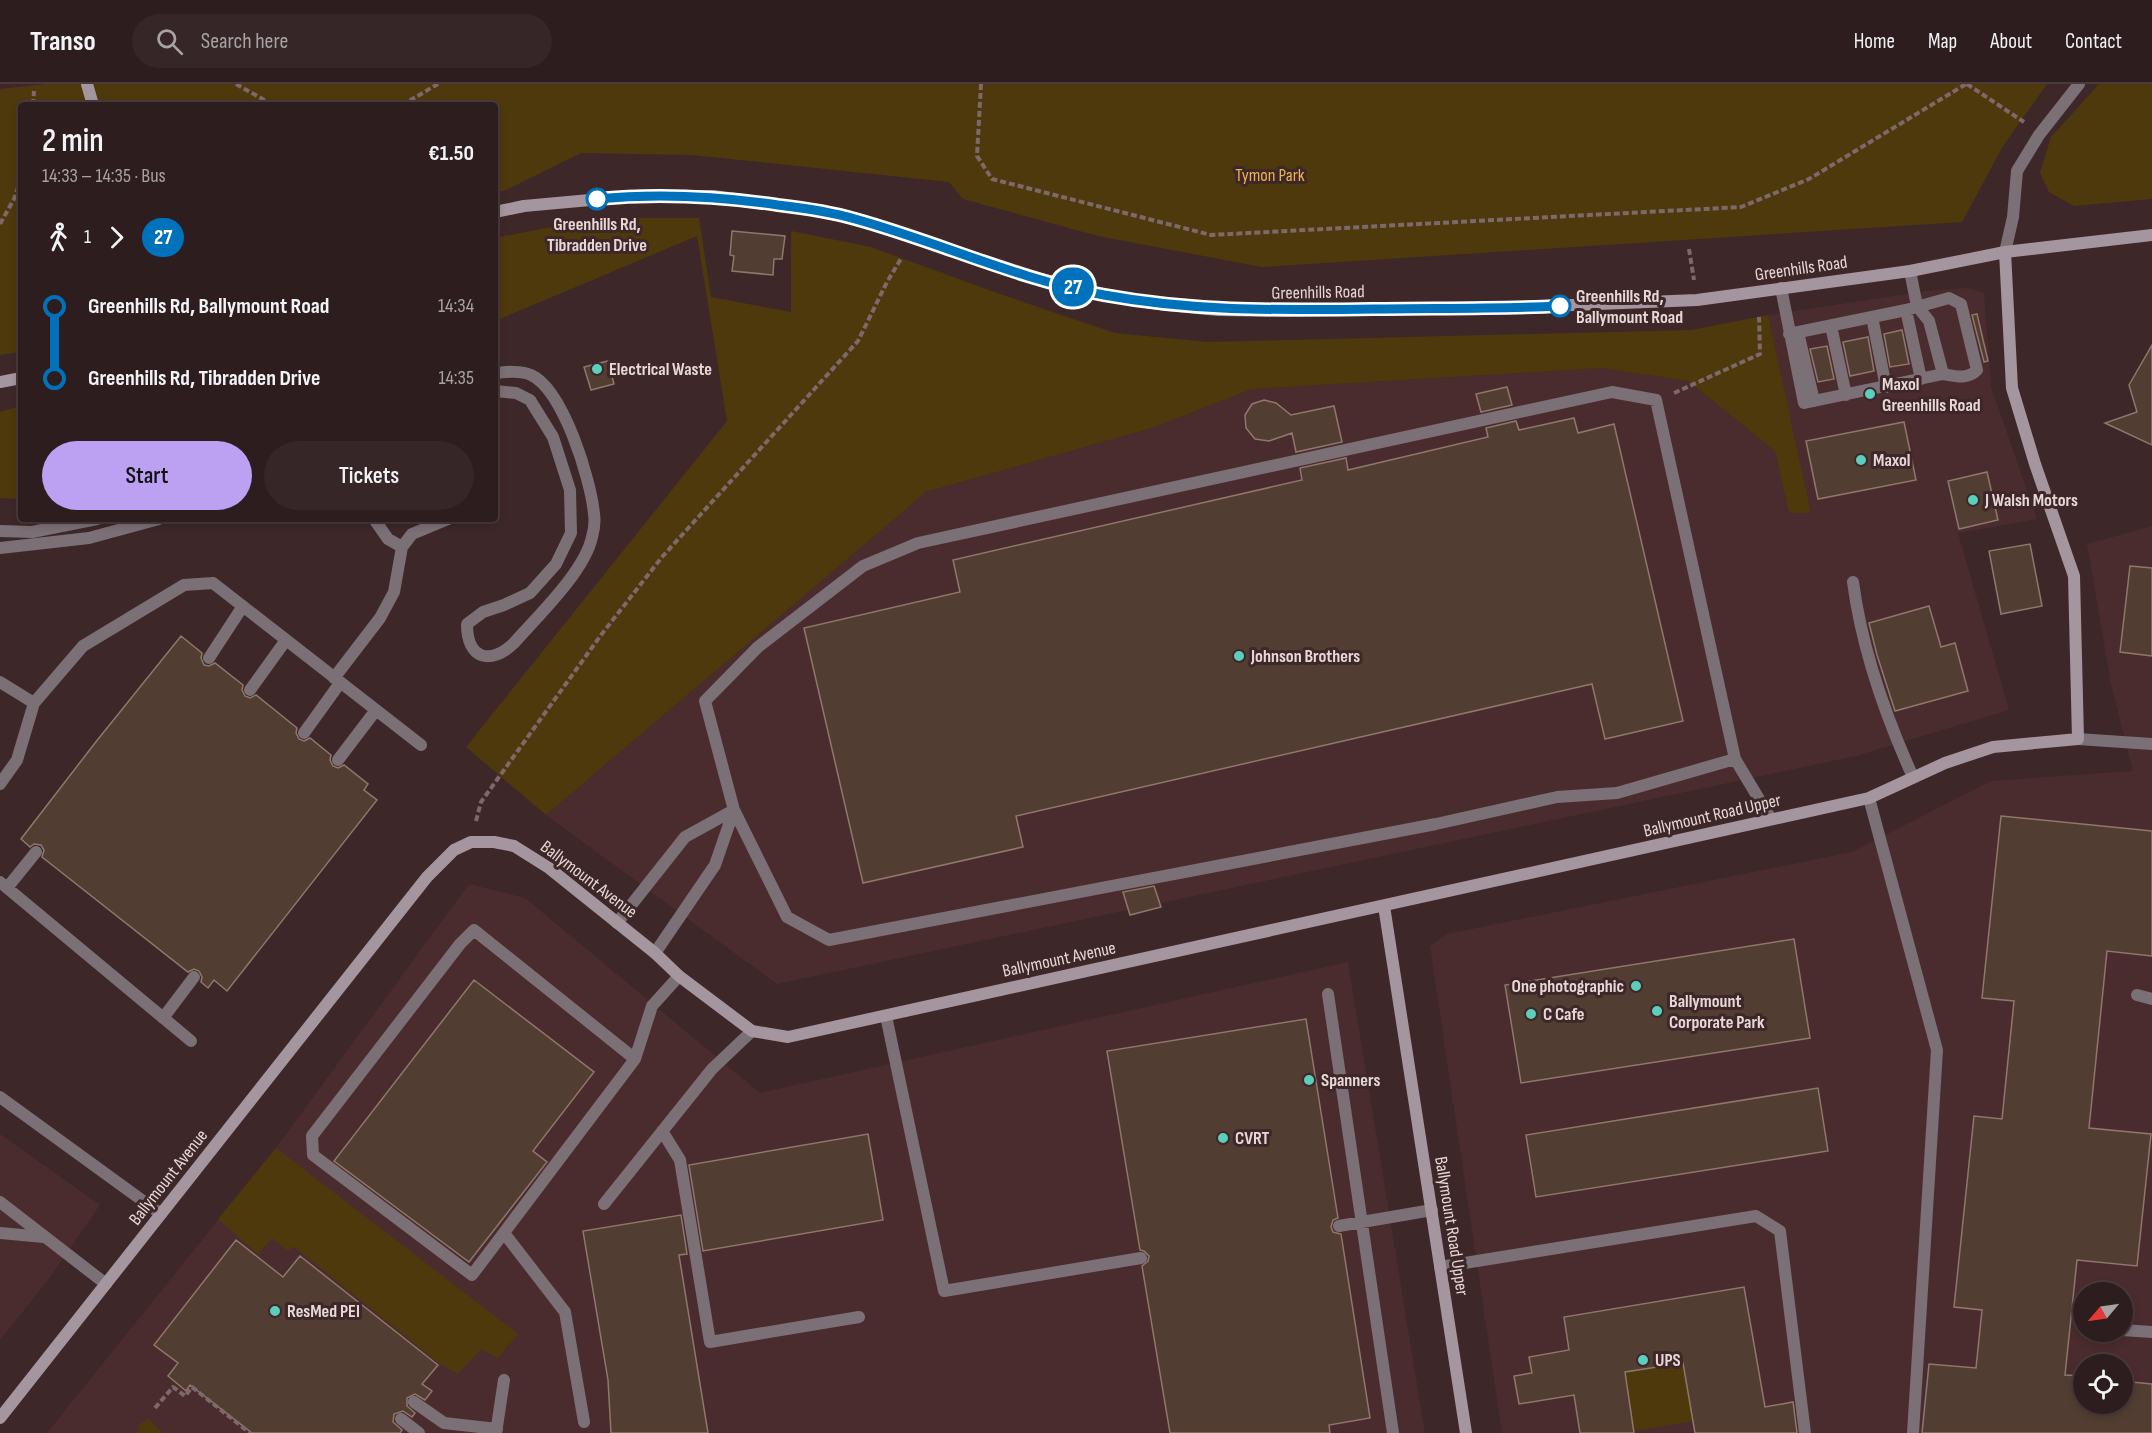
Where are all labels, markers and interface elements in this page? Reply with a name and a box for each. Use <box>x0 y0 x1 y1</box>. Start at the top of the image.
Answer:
search box <box>132 14 552 68</box>
text: Transo <box>30 25 96 58</box>
icon: search <box>153 25 186 58</box>
text: Search here <box>201 28 288 55</box>
text: Home <box>1854 29 1895 54</box>
text: Map <box>1928 29 1957 54</box>
text: About <box>1990 29 2032 54</box>
text: Contact <box>2065 29 2122 54</box>
text: 2 min <box>42 121 104 161</box>
text: €1.50 <box>428 140 474 167</box>
text: 14:33 – 14:35 · Bus <box>42 164 166 188</box>
park label: Tymon Park <box>1235 165 1305 186</box>
marker: Greenhills Rd, Tibradden Drive <box>586 188 608 210</box>
place label: Greenhills Rd, Tibradden Drive <box>547 214 647 256</box>
icon: walk <box>42 221 75 254</box>
icon: forward <box>100 221 133 254</box>
text: 1 <box>84 225 91 249</box>
text: 27 <box>154 225 172 250</box>
street label: Greenhills Road <box>1753 252 1849 285</box>
line badge: 27 <box>1046 268 1100 306</box>
text: 27 <box>1064 275 1082 300</box>
street label: Greenhills Road <box>1271 281 1365 304</box>
place label: Greenhills Rd, Ballymount Road <box>1576 286 1683 328</box>
text: Greenhills Rd, Ballymount Road <box>88 293 329 320</box>
text: 14:34 <box>438 294 474 318</box>
marker: Greenhills Rd, Ballymount Road <box>1549 295 1571 317</box>
place label: Electrical Waste <box>609 359 712 380</box>
marker: Electrical Waste <box>590 362 604 376</box>
text: Greenhills Rd, Tibradden Drive <box>88 365 321 392</box>
text: 14:35 <box>438 366 474 390</box>
place label: Maxol Greenhills Road <box>1882 374 1981 416</box>
marker: Maxol Greenhills Road <box>1863 387 1877 401</box>
button: Start <box>42 441 252 510</box>
button: Tickets <box>264 441 474 510</box>
place label: Maxol <box>1873 450 1910 471</box>
marker: Maxol <box>1854 453 1868 467</box>
place label: J Walsh Motors <box>1984 490 2078 511</box>
marker: J Walsh Motors <box>1966 493 1980 507</box>
place label: Johnson Brothers <box>1250 646 1360 667</box>
marker: Johnson Brothers <box>1232 649 1246 663</box>
street label: Ballymount Road Upper <box>1641 789 1783 842</box>
street label: Ballymount Avenue <box>536 836 641 923</box>
street label: Ballymount Avenue <box>1000 937 1118 982</box>
place label: One photographic <box>1512 976 1624 997</box>
marker: One photographic <box>1629 979 1643 993</box>
place label: Ballymount Corporate Park <box>1669 991 1765 1033</box>
place label: C Cafe <box>1543 1004 1584 1025</box>
marker: Ballymount Corporate Park <box>1650 1004 1664 1018</box>
marker: C Cafe <box>1524 1007 1538 1021</box>
place label: Spanners <box>1321 1070 1380 1091</box>
marker: Spanners <box>1302 1073 1316 1087</box>
street label: Ballymount Avenue <box>125 1125 212 1229</box>
place label: CVRT <box>1235 1128 1270 1149</box>
marker: CVRT <box>1216 1131 1230 1145</box>
street label: Ballymount Road Upper <box>1430 1155 1473 1297</box>
north arrow <box>2073 1282 2133 1342</box>
map controls <box>2073 1282 2133 1414</box>
place label: ResMed PEI <box>287 1301 360 1322</box>
marker: ResMed PEI <box>268 1304 282 1318</box>
place label: UPS <box>1655 1350 1681 1371</box>
marker: UPS <box>1636 1353 1650 1367</box>
button: locate <box>2073 1354 2133 1414</box>

